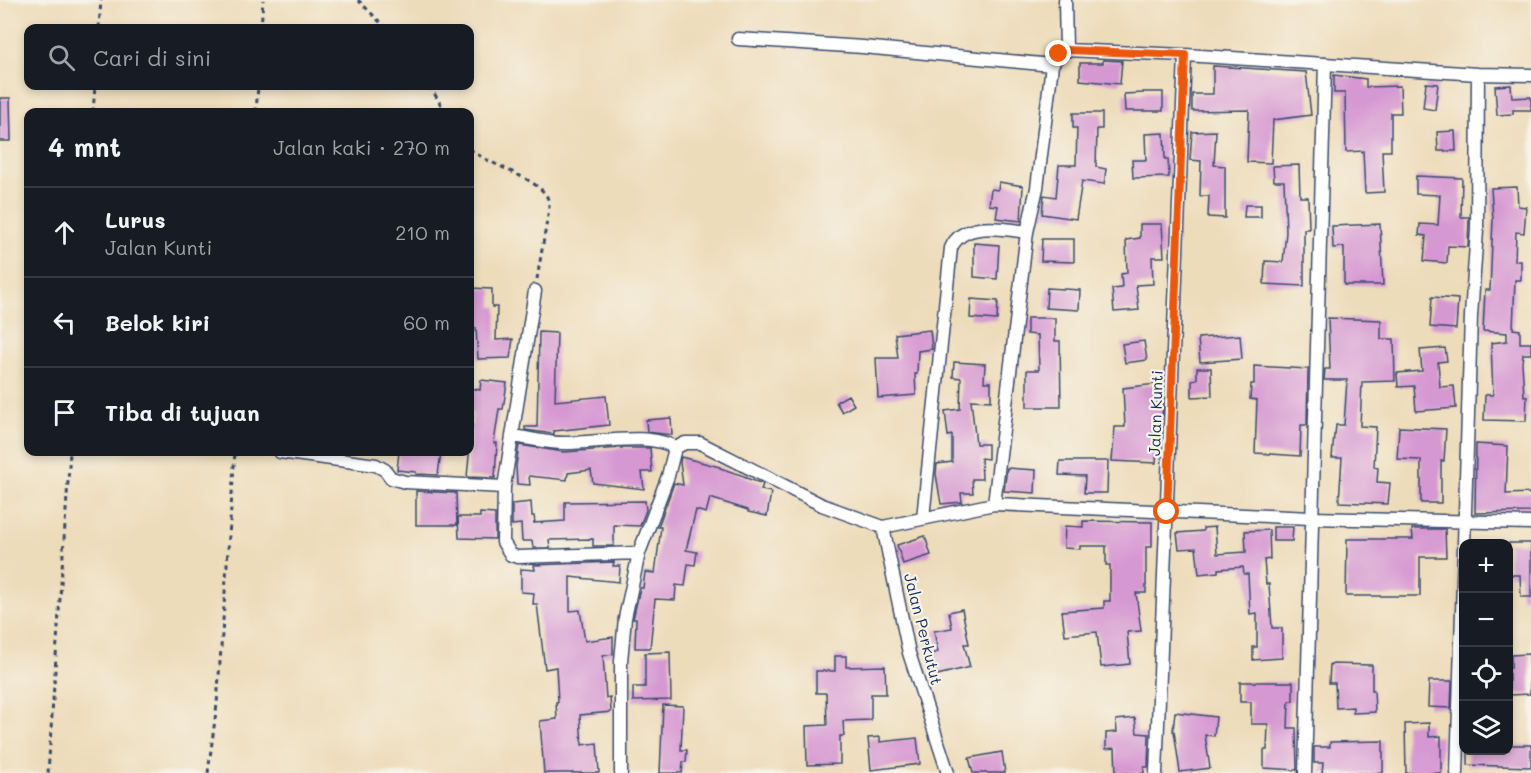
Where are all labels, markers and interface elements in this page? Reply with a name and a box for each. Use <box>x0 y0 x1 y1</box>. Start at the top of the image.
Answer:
search box <box>24 24 474 90</box>
route end <box>1045 40 1071 66</box>
icon: search <box>45 41 78 74</box>
text: Cari di sini <box>93 43 211 72</box>
text: 4 mnt <box>48 130 121 164</box>
text: Jalan kaki · 270 m <box>273 134 450 160</box>
text: Lurus <box>105 205 166 234</box>
icon: ahead <box>48 216 81 249</box>
text: 210 m <box>395 219 450 245</box>
text: Jalan Kunti <box>105 234 212 260</box>
icon: left <box>48 306 81 339</box>
text: Belok kiri <box>105 308 210 337</box>
text: 60 m <box>403 309 450 335</box>
street label: Jalan Kunti <box>1143 370 1167 456</box>
icon: arrive <box>48 396 81 429</box>
text: Tiba di tujuan <box>105 398 260 427</box>
route start <box>1153 498 1179 524</box>
map controls <box>1459 539 1513 755</box>
button: + <box>1459 539 1513 593</box>
street label: Jalan Perkutut <box>900 571 948 687</box>
button: − <box>1459 593 1513 647</box>
button: locate <box>1459 647 1513 701</box>
button: layers <box>1459 701 1513 755</box>

